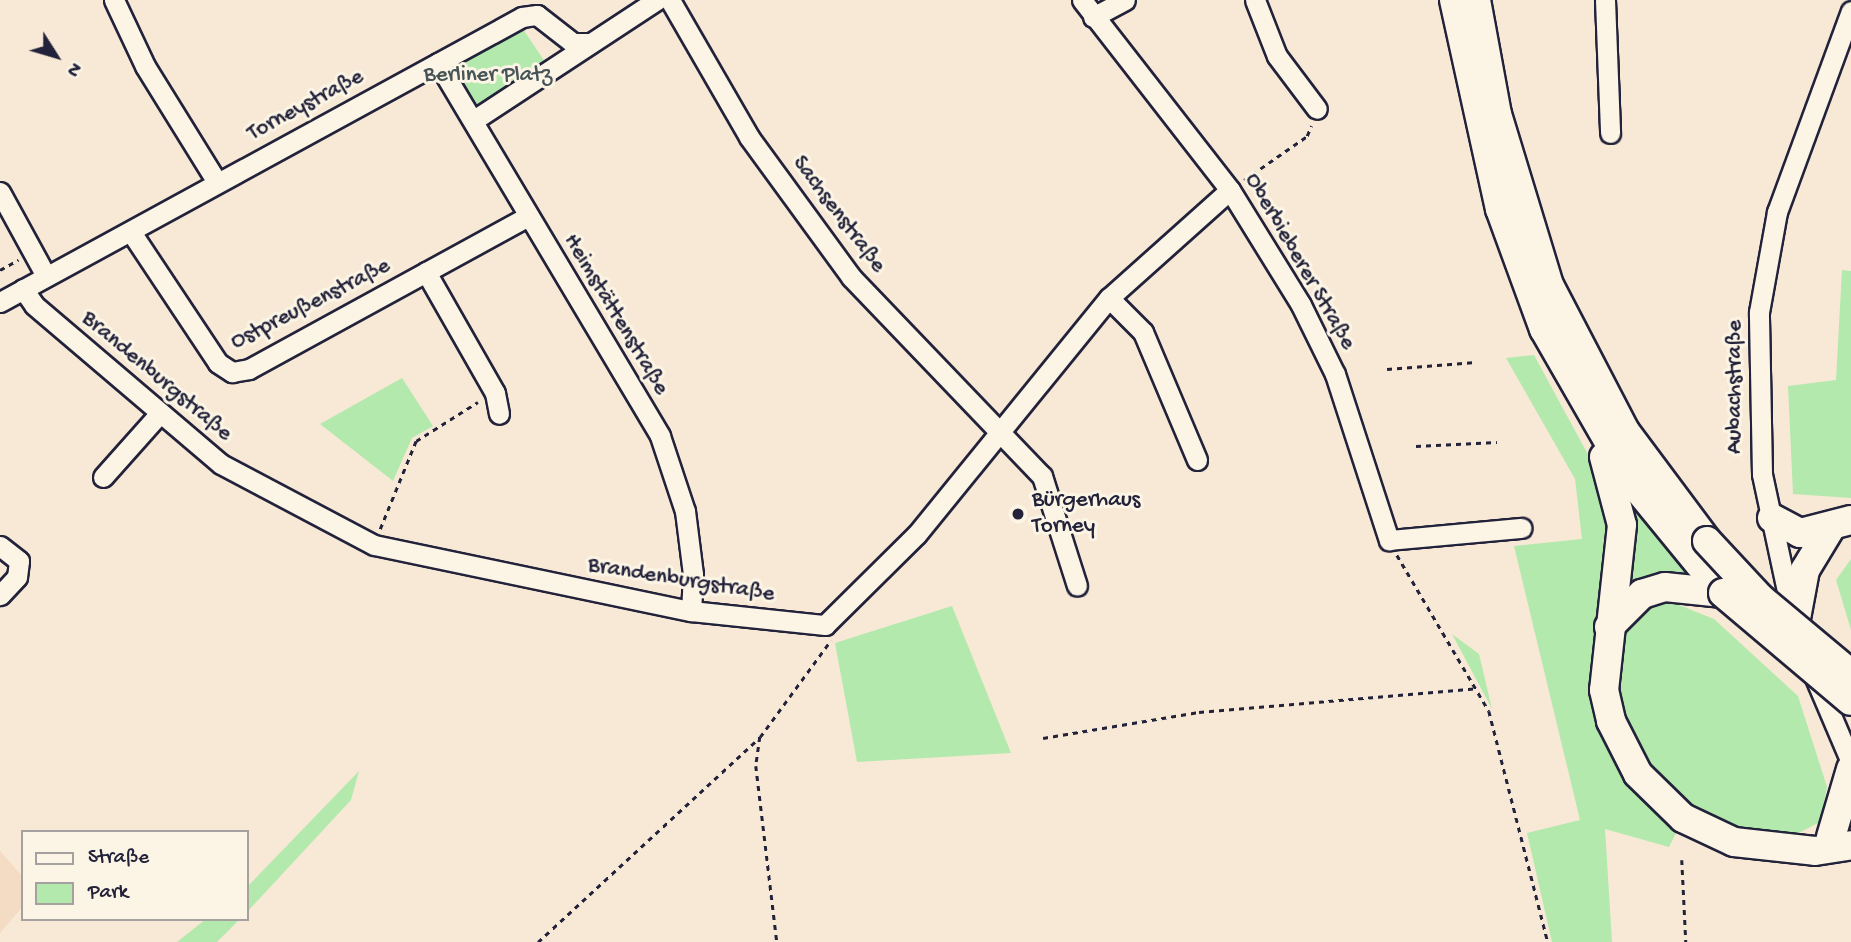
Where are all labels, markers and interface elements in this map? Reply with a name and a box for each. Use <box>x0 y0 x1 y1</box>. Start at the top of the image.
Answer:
north arrow <box>21 21 91 91</box>
text: N <box>60 57 86 81</box>
park label: Berliner Platz <box>424 62 552 90</box>
street label: Torneystraße <box>243 64 369 148</box>
street label: Sachsenstraße <box>785 151 891 279</box>
street label: Oberbieberer Straße <box>1237 169 1361 355</box>
street label: Heimstättenstraße <box>556 229 674 401</box>
street label: Ostpreußenstraße <box>227 253 395 357</box>
street label: Brandenburgstraße <box>75 306 237 448</box>
street label: Aubachstraße <box>1722 320 1750 454</box>
place label: Bürgerhaus Torney <box>1032 487 1140 541</box>
marker: Bürgerhaus Torney <box>1010 506 1026 522</box>
street label: Brandenburgstraße <box>586 553 776 609</box>
legend <box>21 830 248 921</box>
text: Straße <box>88 846 149 871</box>
text: Park <box>88 881 128 906</box>

